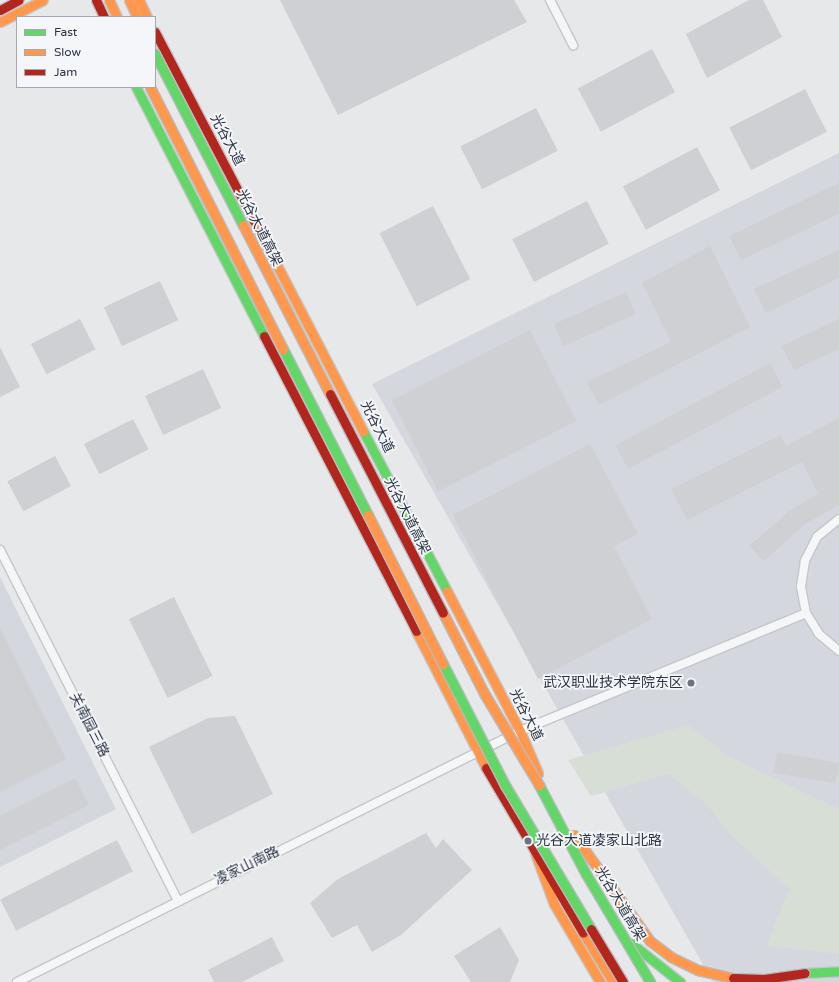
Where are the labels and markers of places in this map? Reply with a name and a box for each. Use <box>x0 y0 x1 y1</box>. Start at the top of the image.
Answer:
place label: 武汉职业技术学院东区 <box>543 675 683 691</box>
marker: 武汉职业技术学院东区 <box>686 678 696 688</box>
place label: 光谷大道凌家山北路 <box>536 833 662 849</box>
marker: 光谷大道凌家山北路 <box>523 836 533 846</box>

